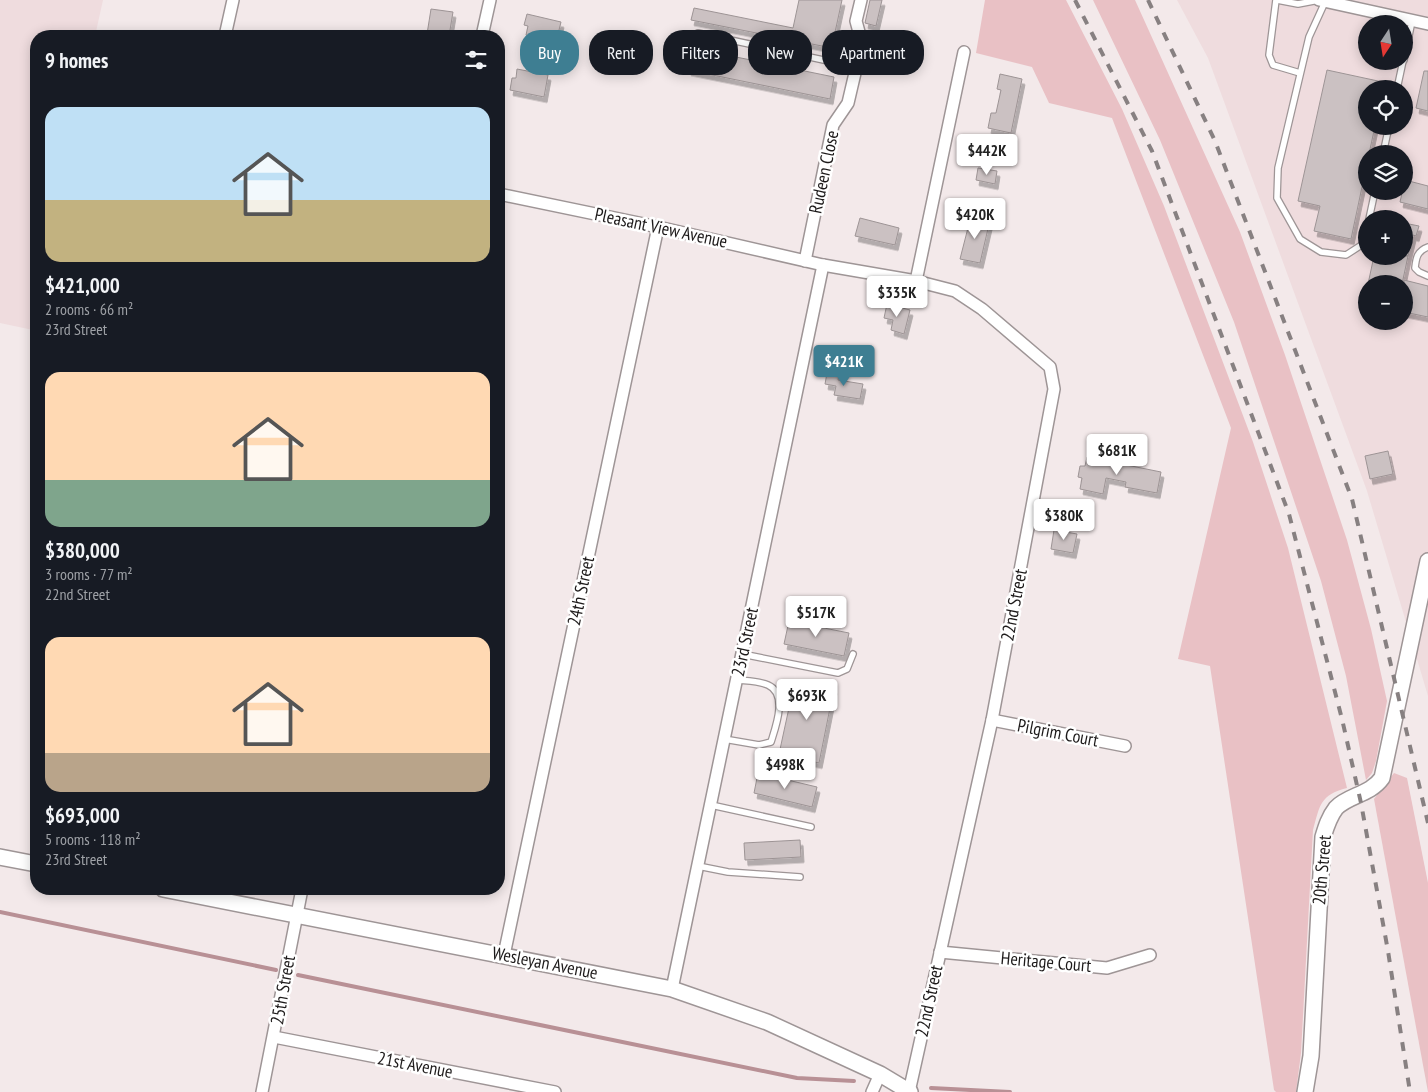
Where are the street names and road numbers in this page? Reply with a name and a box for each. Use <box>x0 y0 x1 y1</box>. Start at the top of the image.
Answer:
street label: Rudeen Close <box>803 128 844 216</box>
street label: Pleasant View Avenue <box>593 202 730 253</box>
street label: 24th Street <box>562 554 599 628</box>
street label: 22nd Street <box>995 567 1032 643</box>
street label: 23rd Street <box>726 605 763 679</box>
street label: Pilgrim Court <box>1016 713 1101 752</box>
street label: 20th Street <box>1307 834 1336 906</box>
street label: Wesleyan Avenue <box>490 941 600 984</box>
street label: Heritage Court <box>1000 946 1092 977</box>
street label: 25th Street <box>265 953 300 1026</box>
street label: 22nd Street <box>910 963 947 1039</box>
street label: 21st Avenue <box>376 1046 455 1083</box>

